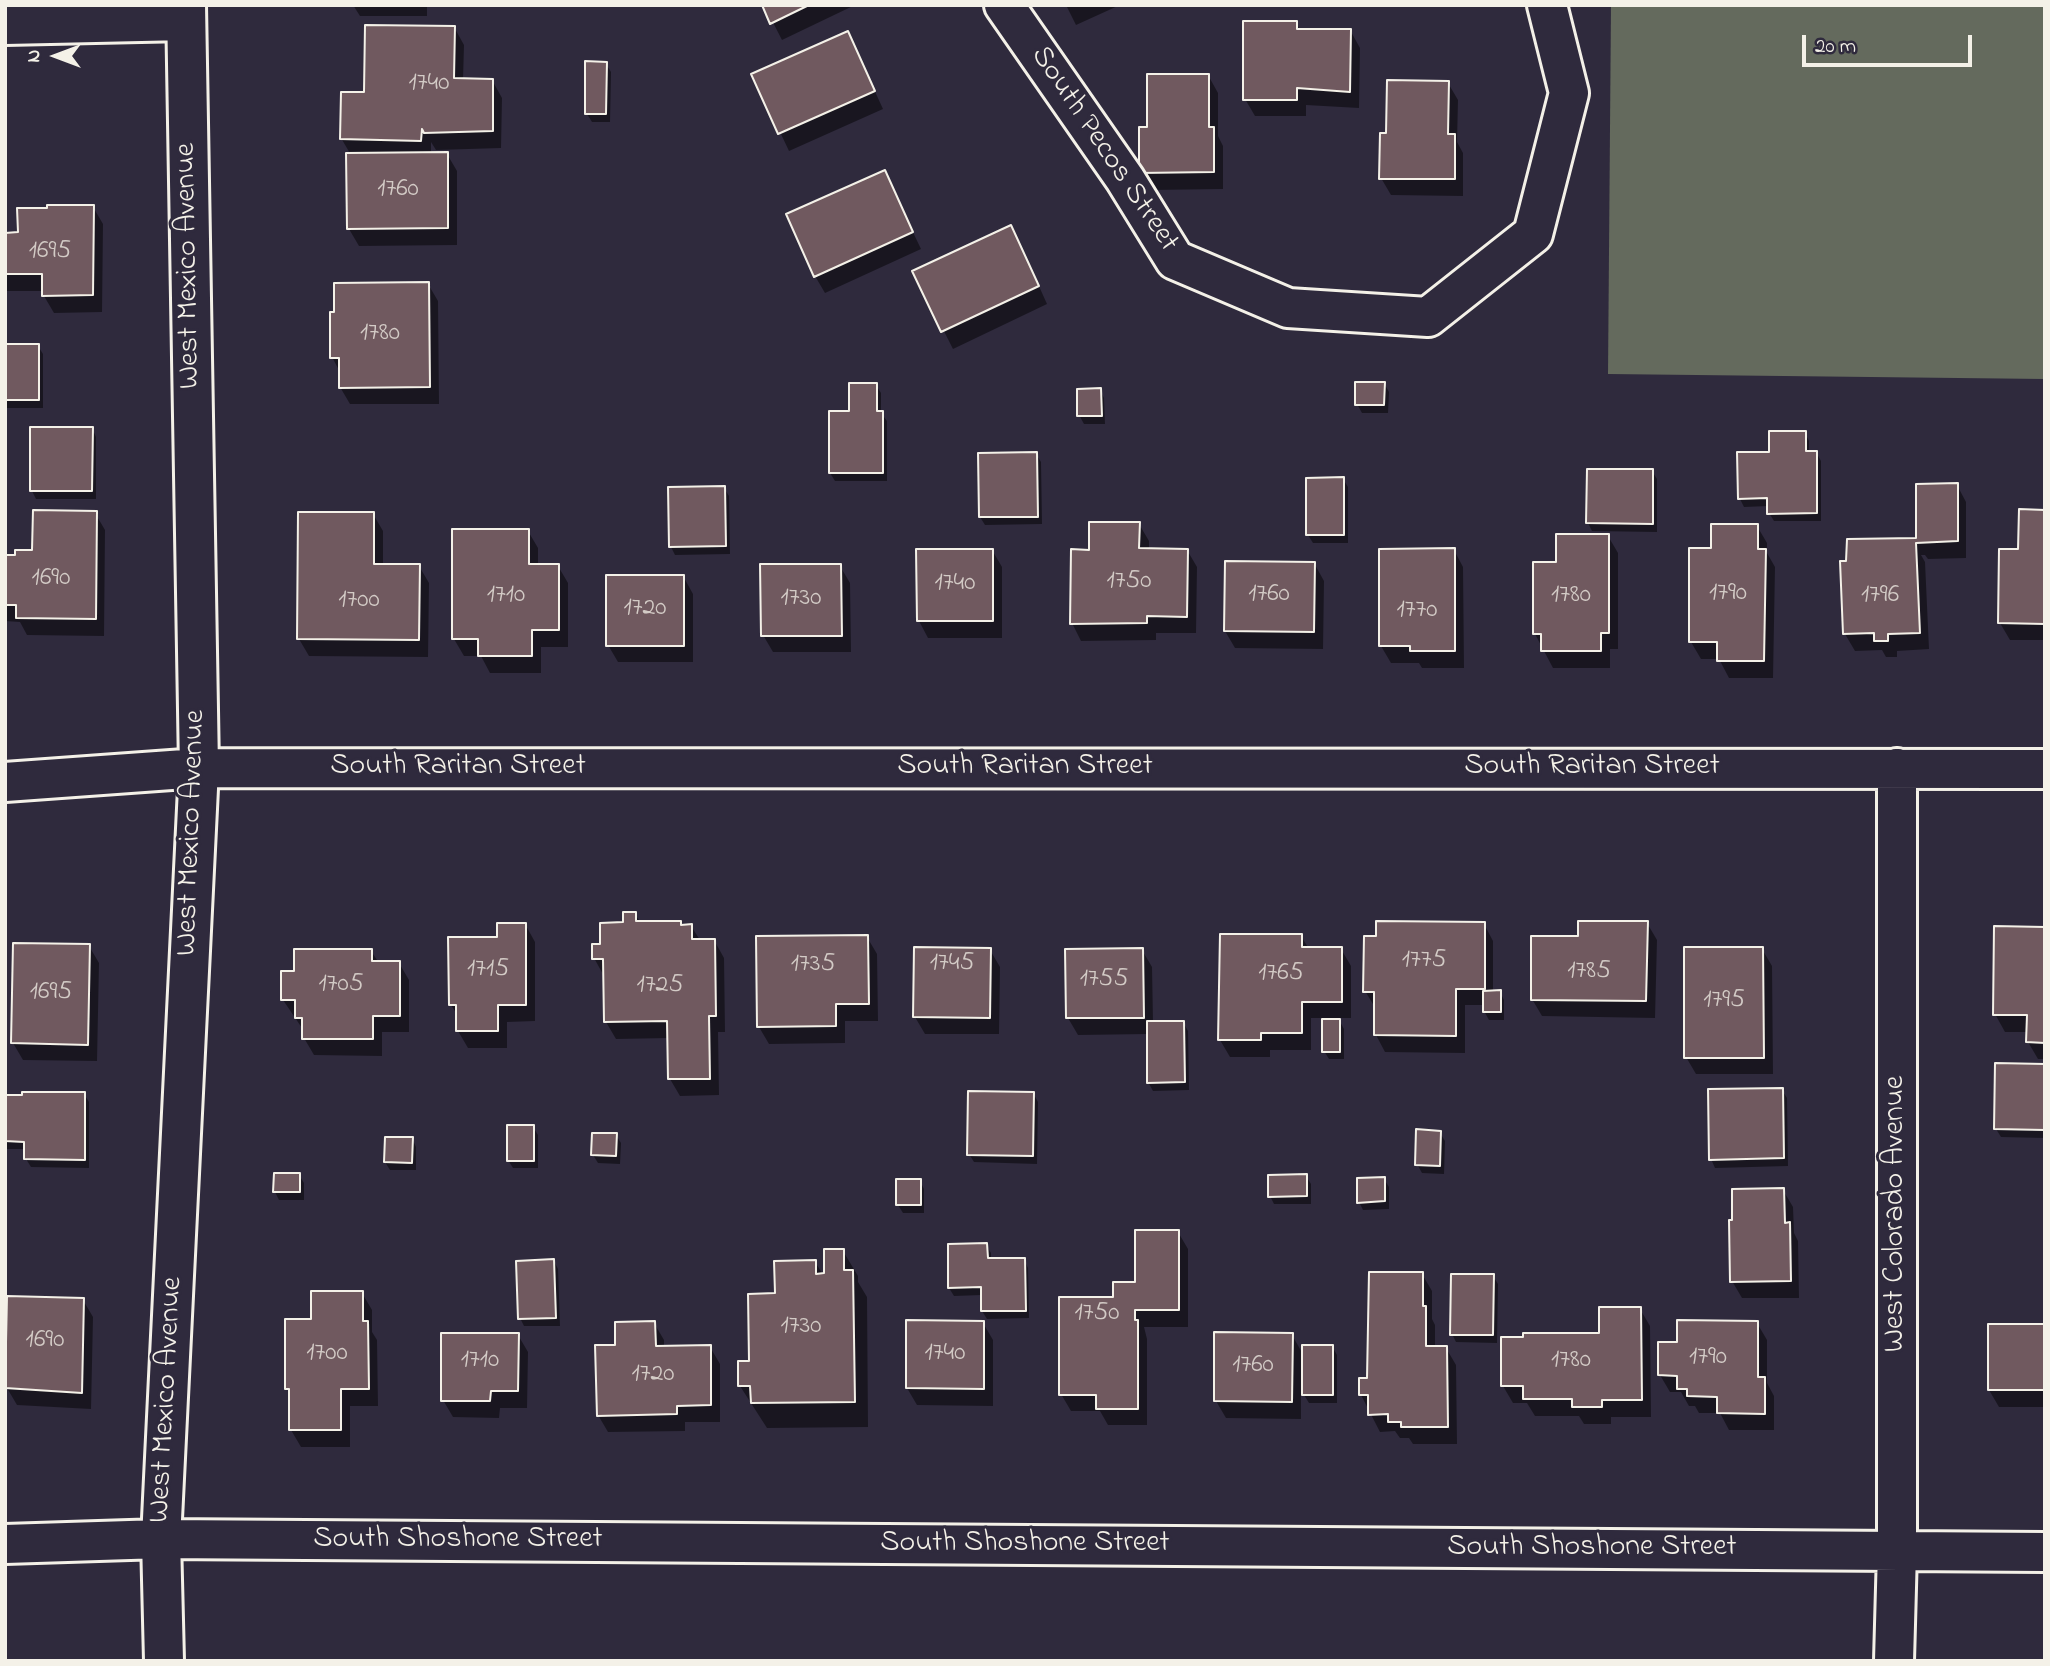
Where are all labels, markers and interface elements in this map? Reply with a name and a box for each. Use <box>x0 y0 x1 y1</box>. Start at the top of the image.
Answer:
north arrow <box>21 21 91 91</box>
scale bar <box>1805 21 1975 65</box>
text: 20 m <box>1815 32 1856 62</box>
street label: South Pecos Street <box>1021 40 1185 260</box>
text: N <box>21 50 48 62</box>
house number: 1740 <box>409 69 449 101</box>
street label: West Mexico Avenue <box>170 143 210 389</box>
house number: 1760 <box>377 175 419 207</box>
house number: 1695 <box>29 237 71 269</box>
house number: 1780 <box>360 319 400 351</box>
house number: 1690 <box>32 564 70 596</box>
house number: 1750 <box>1106 567 1152 599</box>
house number: 1740 <box>935 569 975 601</box>
house number: 1790 <box>1709 579 1747 611</box>
house number: 1760 <box>1248 580 1290 612</box>
house number: 1710 <box>487 581 525 613</box>
house number: 1780 <box>1551 581 1591 613</box>
house number: 1796 <box>1861 581 1899 613</box>
house number: 1730 <box>781 584 821 616</box>
house number: 1700 <box>338 586 380 618</box>
house number: 1720 <box>623 594 667 626</box>
house number: 1770 <box>1397 596 1437 628</box>
street label: West Mexico Avenue <box>171 709 215 957</box>
street label: South Raritan Street <box>330 750 586 786</box>
street label: South Raritan Street <box>897 750 1153 786</box>
street label: South Raritan Street <box>1464 750 1720 786</box>
house number: 1775 <box>1402 946 1446 978</box>
house number: 1745 <box>930 949 974 981</box>
house number: 1735 <box>791 950 835 982</box>
house number: 1715 <box>467 955 509 987</box>
house number: 1785 <box>1567 957 1611 989</box>
house number: 1765 <box>1258 959 1304 991</box>
house number: 1755 <box>1080 965 1128 997</box>
house number: 1705 <box>318 970 364 1002</box>
house number: 1725 <box>637 971 683 1003</box>
house number: 1695 <box>30 978 72 1010</box>
house number: 1795 <box>1703 986 1745 1018</box>
street label: West Colorado Avenue <box>1879 1076 1915 1352</box>
street label: West Mexico Avenue <box>144 1276 192 1524</box>
house number: 1750 <box>1074 1299 1120 1331</box>
house number: 1730 <box>781 1312 821 1344</box>
house number: 1690 <box>26 1326 64 1358</box>
house number: 1700 <box>306 1339 348 1371</box>
house number: 1740 <box>925 1339 965 1371</box>
house number: 1790 <box>1689 1343 1727 1375</box>
house number: 1710 <box>461 1346 499 1378</box>
house number: 1780 <box>1551 1346 1591 1378</box>
house number: 1760 <box>1232 1351 1274 1383</box>
house number: 1720 <box>631 1360 675 1392</box>
street label: South Shoshone Street <box>313 1523 603 1559</box>
street label: South Shoshone Street <box>880 1527 1170 1563</box>
street label: South Shoshone Street <box>1447 1531 1737 1567</box>

